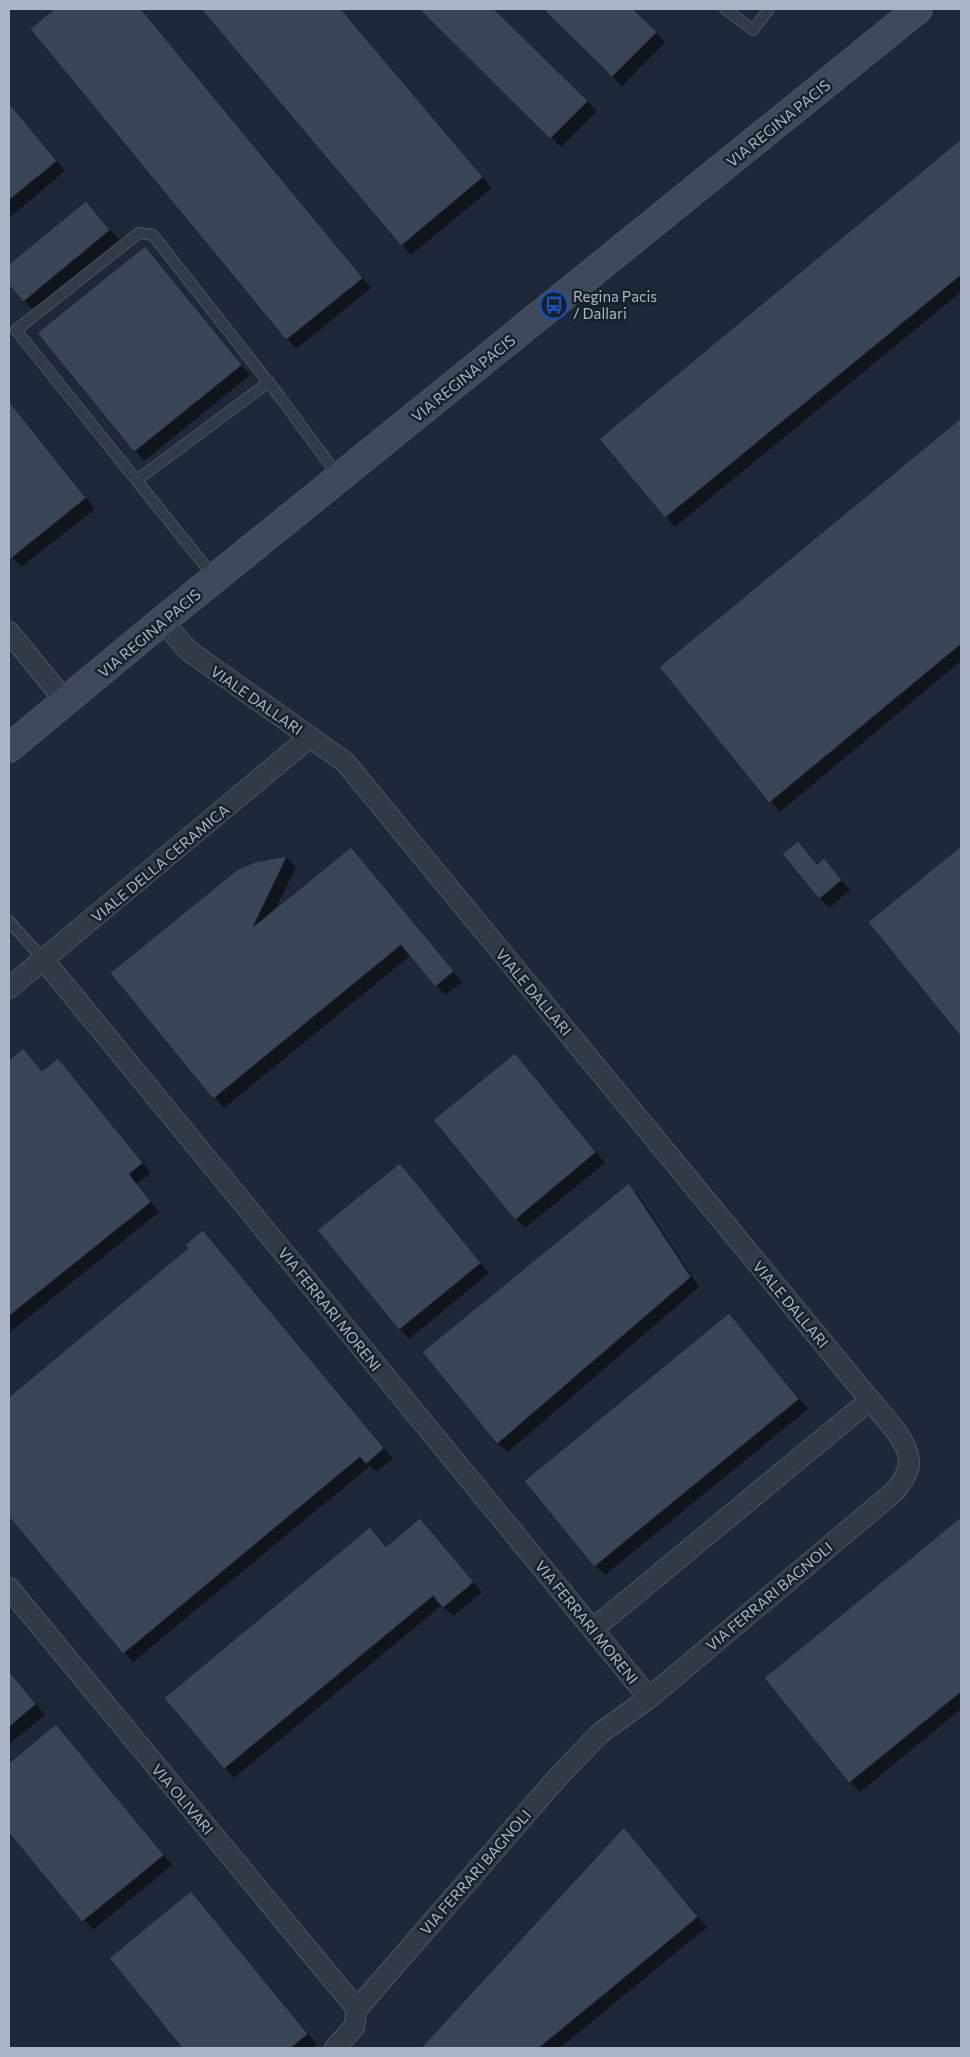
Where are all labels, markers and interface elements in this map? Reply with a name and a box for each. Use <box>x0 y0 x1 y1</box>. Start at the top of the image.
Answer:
street label: VIA REGINA PACIS <box>723 76 834 170</box>
place label: Regina Pacis / Dallari <box>573 287 657 322</box>
bus stop icon: Regina Pacis / Dallari <box>539 290 569 320</box>
street label: VIA REGINA PACIS <box>408 331 519 425</box>
street label: VIA REGINA PACIS <box>94 585 204 681</box>
street label: VIALE DALLARI <box>208 662 306 738</box>
street label: VIALE DELLA CERAMICA <box>87 800 233 926</box>
street label: VIALE DALLARI <box>492 945 576 1039</box>
street label: VIA FERRARI MORENI <box>275 1244 385 1374</box>
street label: VIALE DALLARI <box>749 1257 833 1351</box>
street label: VIA FERRARI BAGNOLI <box>702 1538 836 1654</box>
street label: VIA FERRARI MORENI <box>532 1557 642 1687</box>
street label: VIA OLIVARI <box>148 1760 218 1838</box>
street label: VIA FERRARI BAGNOLI <box>416 1806 534 1938</box>

